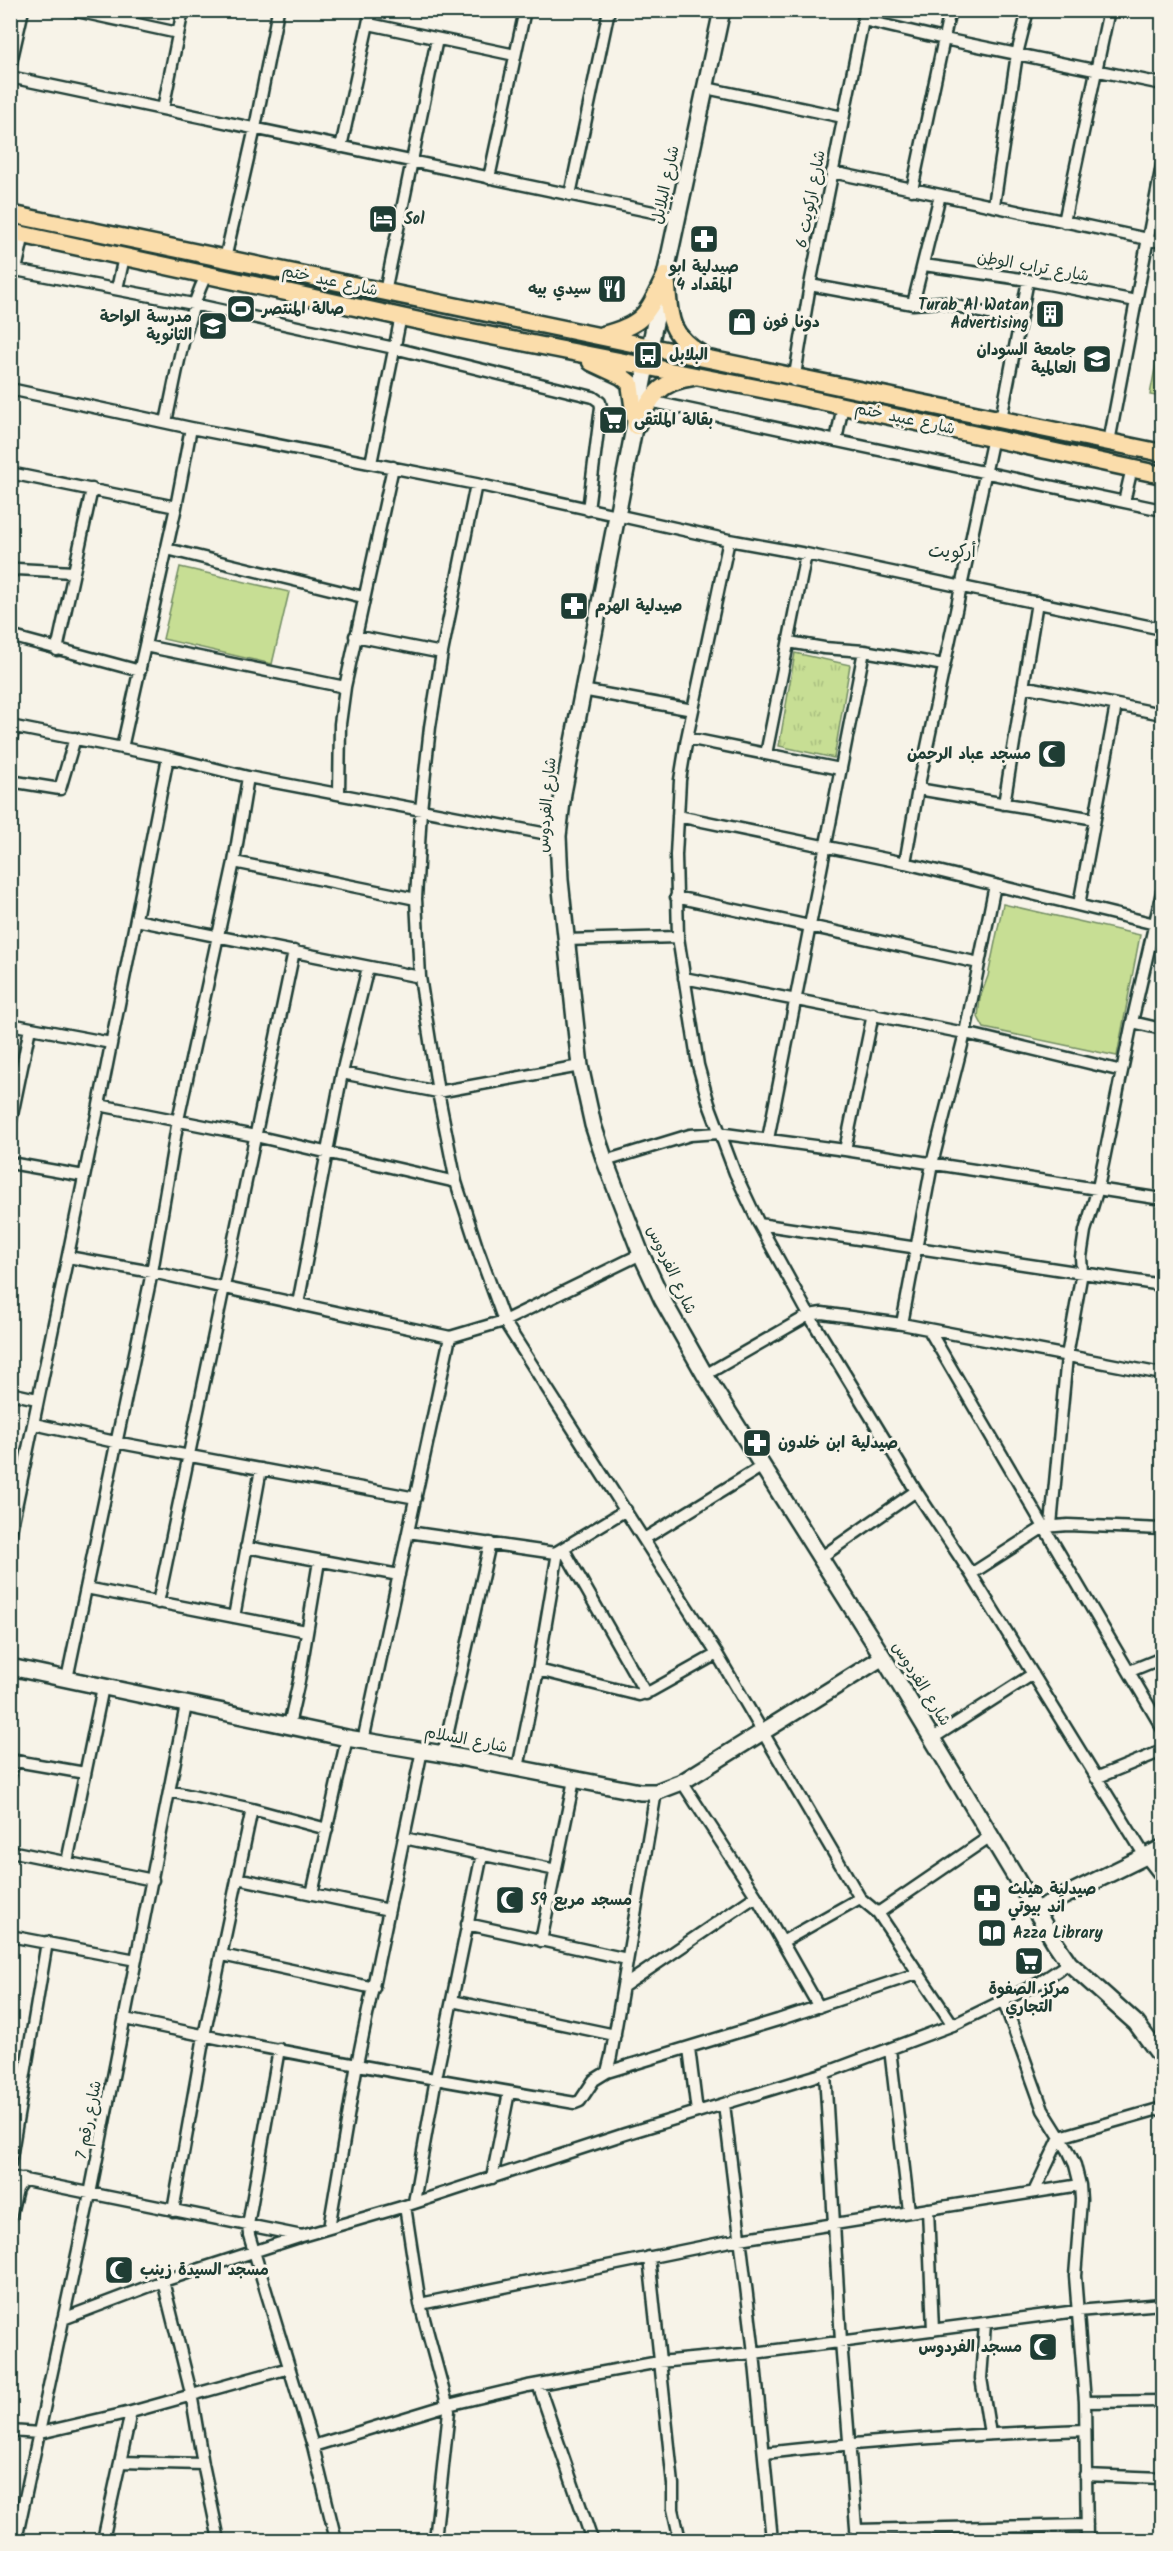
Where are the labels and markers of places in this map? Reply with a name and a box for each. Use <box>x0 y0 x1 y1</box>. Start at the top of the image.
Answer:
hotel icon: Sol <box>367 203 399 235</box>
place label: Sol <box>404 207 425 232</box>
pharmacy icon: صيدلية ابو المقداد 4 <box>688 223 720 255</box>
place label: صيدلية ابو المقداد 4 <box>668 255 739 298</box>
restaurant icon: سيدي بيه <box>596 273 628 305</box>
place label: سيدي بيه <box>528 277 591 302</box>
sports icon: صالة المنتصر <box>225 293 257 325</box>
place label: Turab Al Watan Advertising <box>918 293 1029 336</box>
place label: صالة المنتصر <box>260 297 344 322</box>
building icon: Turab Al Watan Advertising <box>1034 298 1066 330</box>
place label: مدرسة الواحة الثانوية <box>100 305 192 348</box>
shop icon: دونا فون <box>726 306 758 338</box>
school or university icon: مدرسة الواحة الثانوية <box>197 310 229 342</box>
place label: دونا فون <box>763 310 820 335</box>
place label: جامعة السودان العالمية <box>976 338 1076 381</box>
bus stop icon: البلابل <box>632 339 664 371</box>
place label: البلابل <box>669 343 708 368</box>
school or university icon: جامعة السودان العالمية <box>1081 343 1113 375</box>
supermarket icon: بقالة الملتقى <box>597 404 629 436</box>
place label: بقالة الملتقى <box>634 408 713 433</box>
pharmacy icon: صيدلية الهرم <box>558 590 590 622</box>
place label: صيدلية الهرم <box>595 594 682 619</box>
mosque icon: مسجد عباد الرحمن <box>1036 738 1068 770</box>
place label: مسجد عباد الرحمن <box>907 742 1031 767</box>
pharmacy icon: صيدلية ابن خلدون <box>741 1427 773 1459</box>
place label: صيدلية ابن خلدون <box>778 1431 898 1456</box>
place label: صيدلية هيلث اند بيوتي <box>1008 1877 1096 1921</box>
pharmacy icon: صيدلية هيلث اند بيوتي <box>971 1882 1003 1914</box>
mosque icon: مسجد مربع 59 <box>494 1884 526 1916</box>
place label: مسجد مربع 59 <box>530 1888 632 1913</box>
library icon: Azza Library <box>976 1917 1008 1949</box>
place label: Azza Library <box>1013 1921 1103 1946</box>
supermarket icon: مركز الصفوة التجاري <box>1013 1945 1045 1977</box>
place label: مركز الصفوة التجاري <box>988 1977 1070 2020</box>
mosque icon: مسجد السيدة زينب <box>103 2254 135 2286</box>
place label: مسجد السيدة زينب <box>140 2258 269 2283</box>
mosque icon: مسجد الفردوس <box>1027 2331 1059 2363</box>
place label: مسجد الفردوس <box>918 2335 1022 2360</box>

